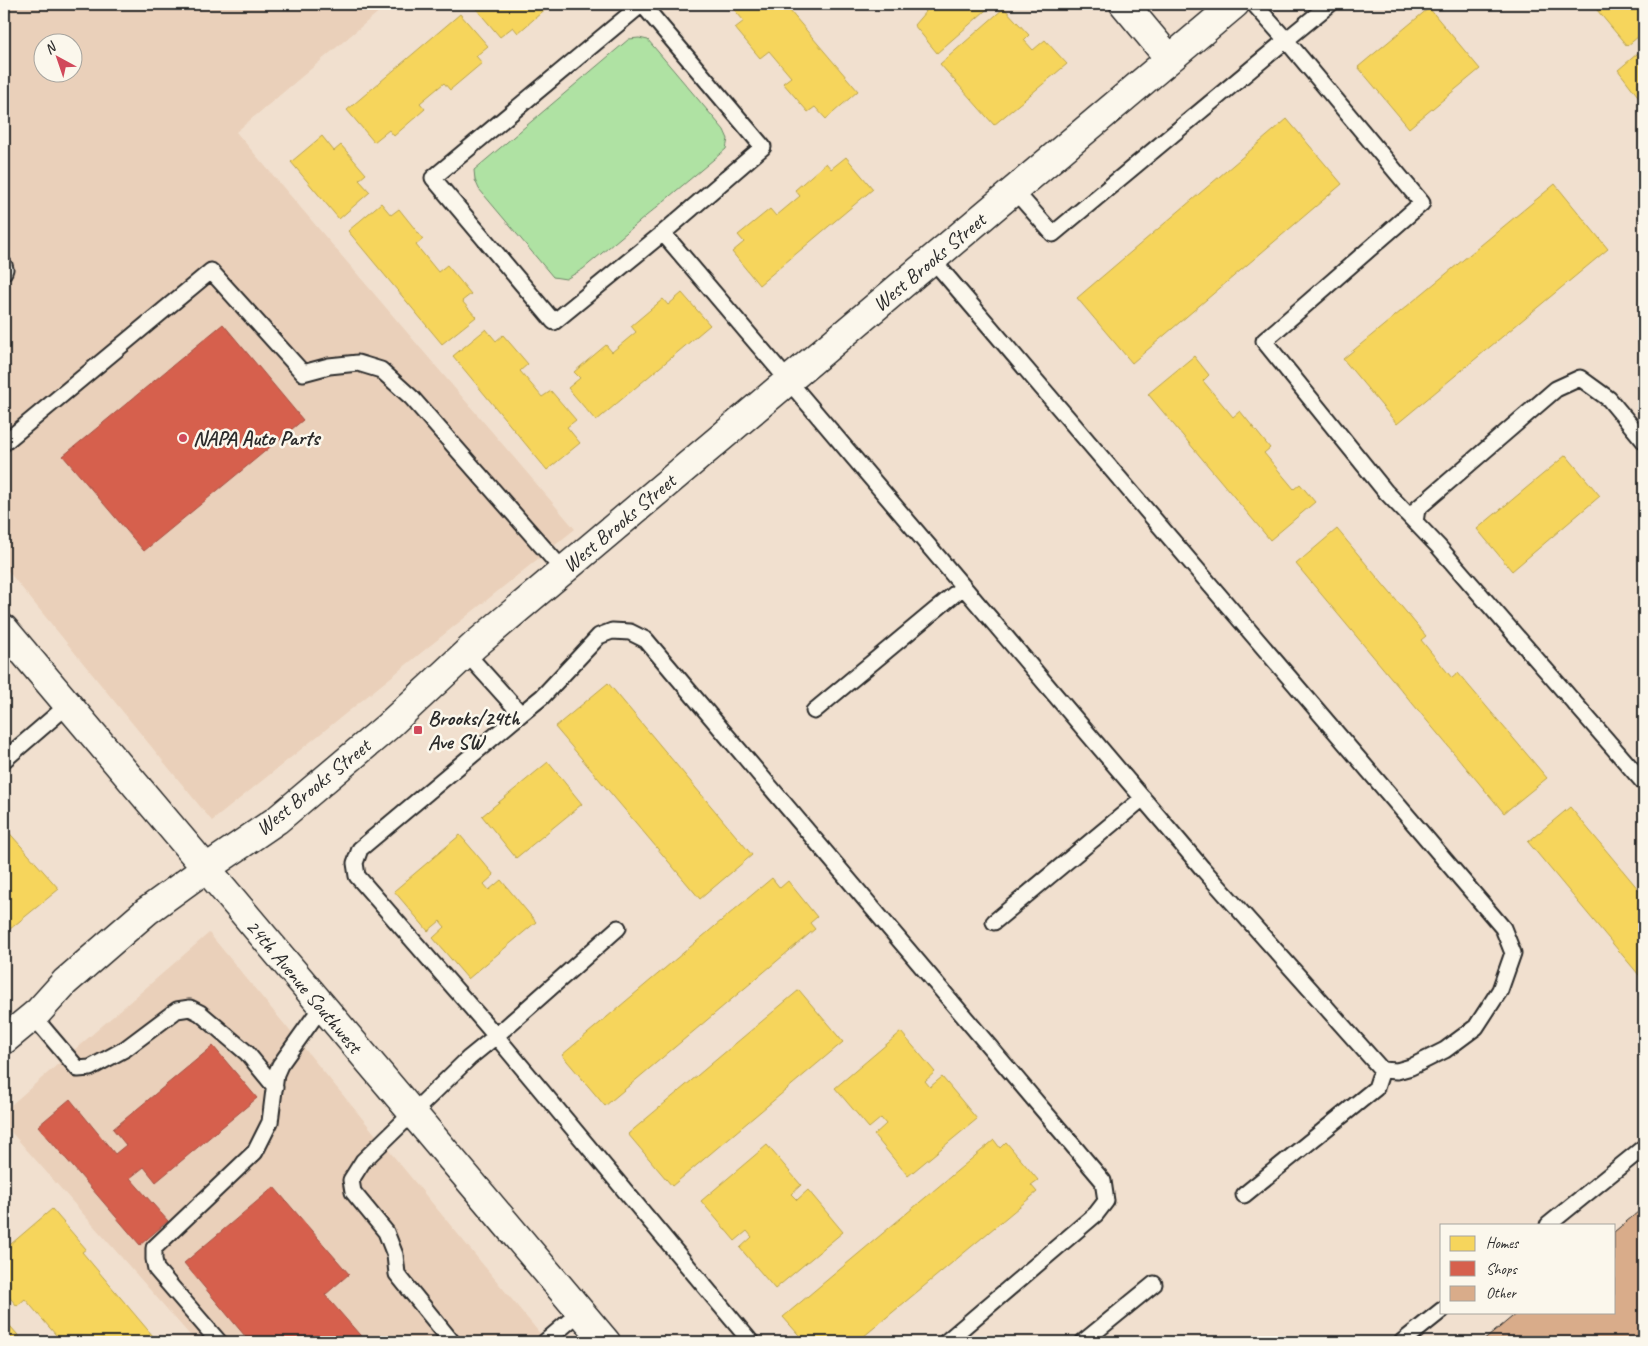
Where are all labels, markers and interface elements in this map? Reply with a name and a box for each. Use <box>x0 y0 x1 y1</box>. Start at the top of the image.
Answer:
north arrow <box>32 32 82 82</box>
text: N <box>41 38 61 58</box>
street label: West Brooks Street <box>867 206 992 317</box>
place label: NAPA Auto Parts <box>193 425 322 451</box>
marker: NAPA Auto Parts <box>177 432 189 444</box>
street label: West Brooks Street <box>557 467 682 578</box>
place label: Brooks/24th Ave SW <box>428 705 521 755</box>
marker: Brooks/24th Ave SW <box>412 724 424 736</box>
street label: West Brooks Street <box>251 732 377 841</box>
street label: 24th Avenue Southwest <box>240 914 369 1060</box>
legend <box>1440 1224 1616 1314</box>
text: Homes <box>1486 1234 1520 1253</box>
text: Shops <box>1486 1260 1519 1279</box>
text: Other <box>1486 1284 1517 1303</box>

